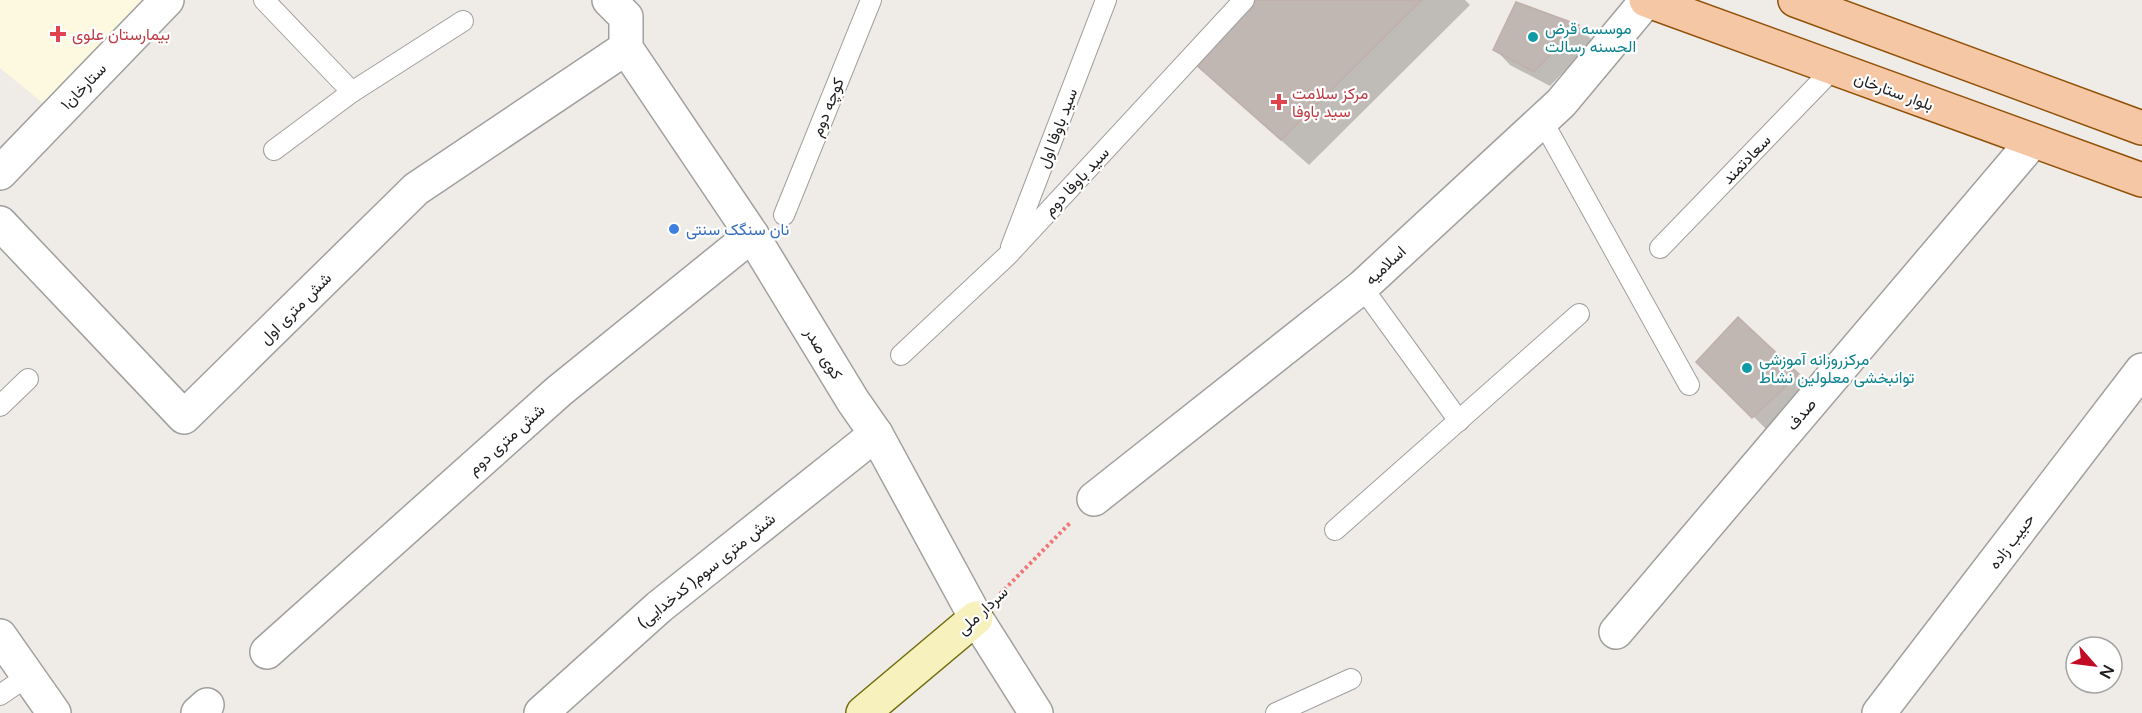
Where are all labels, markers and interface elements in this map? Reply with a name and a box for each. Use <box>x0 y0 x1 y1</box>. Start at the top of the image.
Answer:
place label: موسسه قرض الحسنه رسالت <box>1545 19 1636 57</box>
marker: بیمارستان علوی <box>49 25 67 43</box>
place label: بیمارستان علوی <box>72 25 170 45</box>
marker: موسسه قرض الحسنه رسالت <box>1526 30 1540 44</box>
street label: ستارخان۱ <box>57 59 111 114</box>
street label: بلوار ستارخان <box>1851 68 1936 116</box>
street label: کوچه دوم <box>807 75 850 140</box>
place label: مرکز سلامت سید باوفا <box>1292 84 1368 122</box>
street label: سید باوفا اول <box>1034 86 1082 171</box>
marker: مرکز سلامت سید باوفا <box>1270 93 1288 111</box>
street label: سعادتمند <box>1718 131 1775 189</box>
street label: سید باوفا دوم <box>1040 143 1114 220</box>
place label: نان سنگک سنتی <box>686 220 789 240</box>
marker: نان سنگک سنتی <box>667 222 681 236</box>
street label: اسلامیه <box>1361 242 1410 290</box>
street label: شش متری اول <box>256 269 336 349</box>
street label: کوی صدر <box>799 323 846 383</box>
place label: مرکزروزانه آموزشی توانبخشی معلولین نشاط <box>1759 350 1915 388</box>
marker: مرکزروزانه آموزشی توانبخشی معلولین نشاط <box>1740 361 1754 375</box>
street label: صدف <box>1783 395 1821 435</box>
street label: شش متری دوم <box>464 400 549 480</box>
street label: (کدخدایی )شش متری سوم <box>634 509 780 633</box>
street label: حبیب زاده <box>1984 510 2039 573</box>
street label: سردار ملی <box>953 582 1012 639</box>
north arrow <box>2064 635 2124 695</box>
text: N <box>2095 661 2118 682</box>

